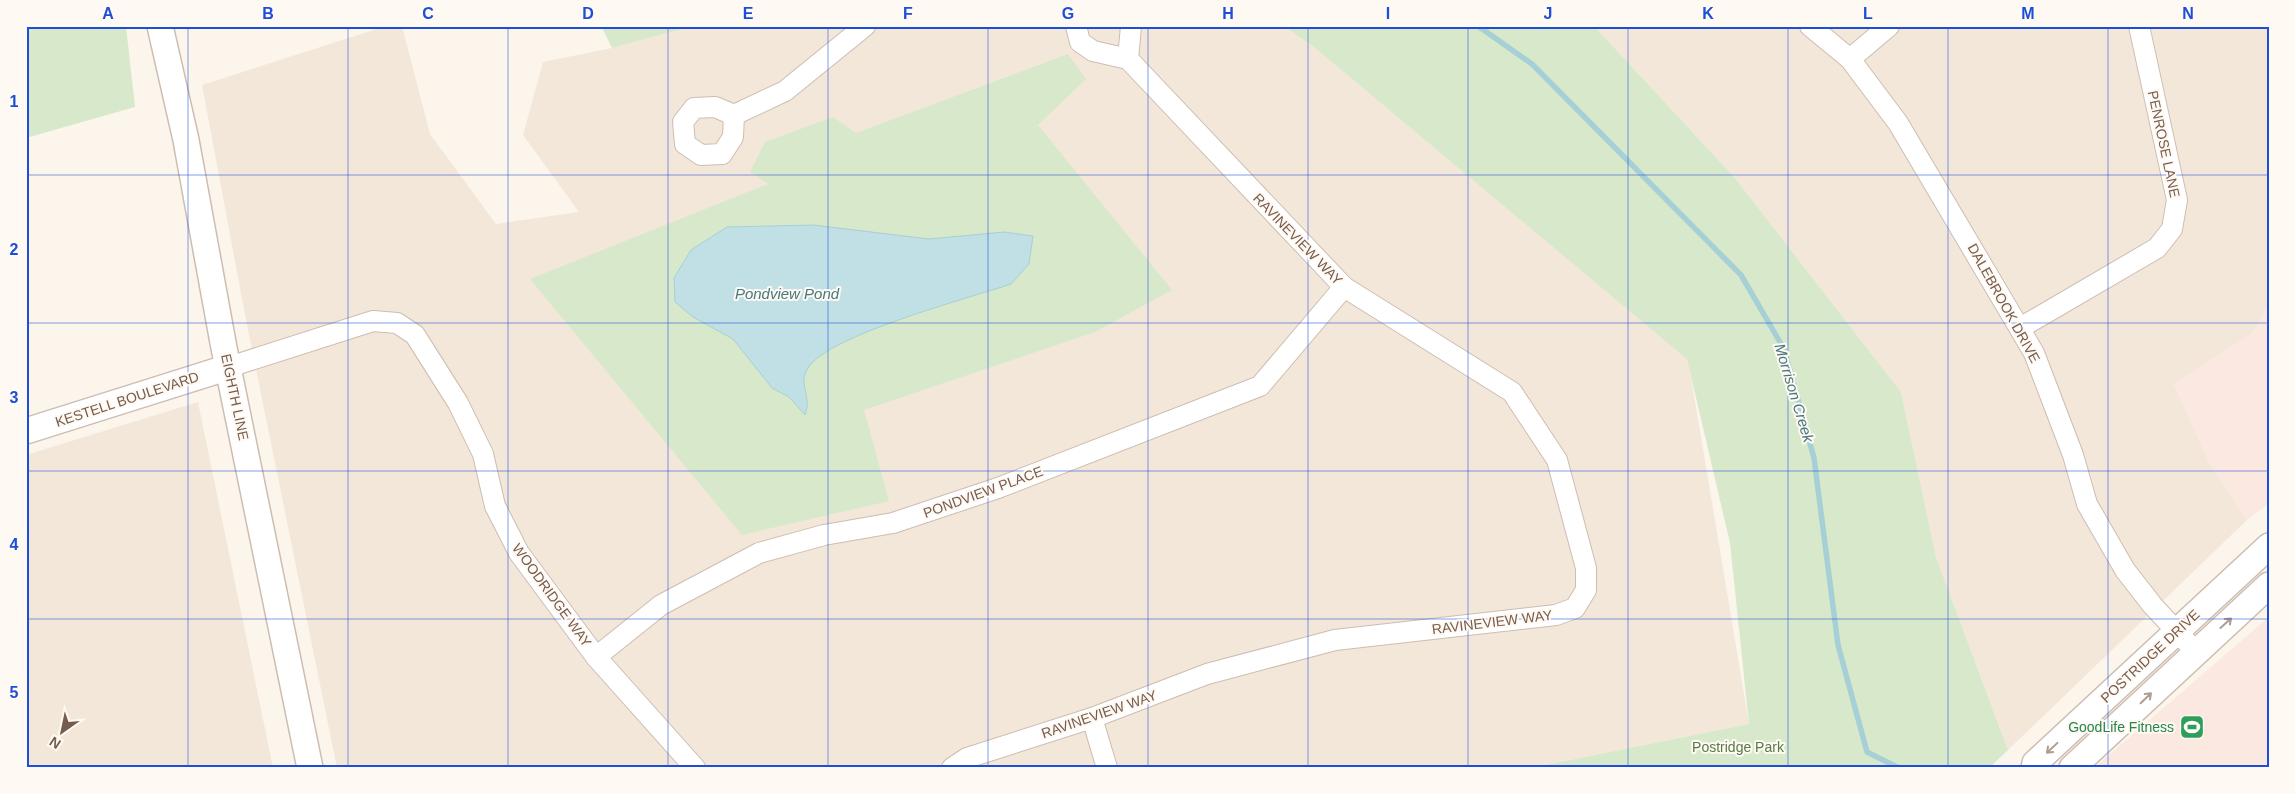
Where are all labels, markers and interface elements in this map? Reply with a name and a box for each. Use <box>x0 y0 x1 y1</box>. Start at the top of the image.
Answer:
text: A <box>102 5 114 22</box>
text: B <box>262 5 274 22</box>
text: C <box>422 5 434 22</box>
text: D <box>582 5 594 22</box>
text: E <box>743 5 754 22</box>
text: F <box>903 5 913 22</box>
text: G <box>1062 5 1074 22</box>
text: H <box>1222 5 1234 22</box>
text: I <box>1386 5 1390 22</box>
text: J <box>1544 5 1552 22</box>
text: K <box>1702 5 1714 22</box>
text: L <box>1863 5 1873 22</box>
text: M <box>2021 5 2035 22</box>
text: N <box>2182 5 2194 22</box>
street label: PENROSE LANE <box>2145 89 2183 199</box>
text: 1 <box>10 93 19 110</box>
street label: RAVINEVIEW WAY <box>1250 190 1346 289</box>
text: 2 <box>10 241 19 258</box>
street label: DALEBROOK DRIVE <box>1965 241 2043 365</box>
water label: Pondview Pond <box>735 285 840 302</box>
water label: Morrison Creek <box>1771 341 1818 446</box>
street label: EIGHTH LINE <box>218 352 252 442</box>
street label: KESTELL BOULEVARD <box>53 368 201 430</box>
text: 3 <box>10 389 19 406</box>
street label: PONDVIEW PLACE <box>921 463 1045 521</box>
text: 4 <box>10 536 19 553</box>
street label: WOODRIDGE WAY <box>509 540 595 650</box>
street label: POSTRIDGE DRIVE <box>2097 606 2203 706</box>
street label: RAVINEVIEW WAY <box>1431 607 1554 637</box>
one-way arrow <box>2219 617 2232 629</box>
text: 5 <box>10 684 19 701</box>
street label: RAVINEVIEW WAY <box>1039 687 1159 741</box>
one-way arrow <box>2139 692 2152 704</box>
north arrow <box>38 706 88 756</box>
sports icon: GoodLife Fitness <box>2179 714 2205 740</box>
place label: GoodLife Fitness <box>2068 719 2174 735</box>
text: N <box>46 733 64 752</box>
park label: Postridge Park <box>1692 739 1785 755</box>
one-way arrow <box>2045 742 2058 754</box>

